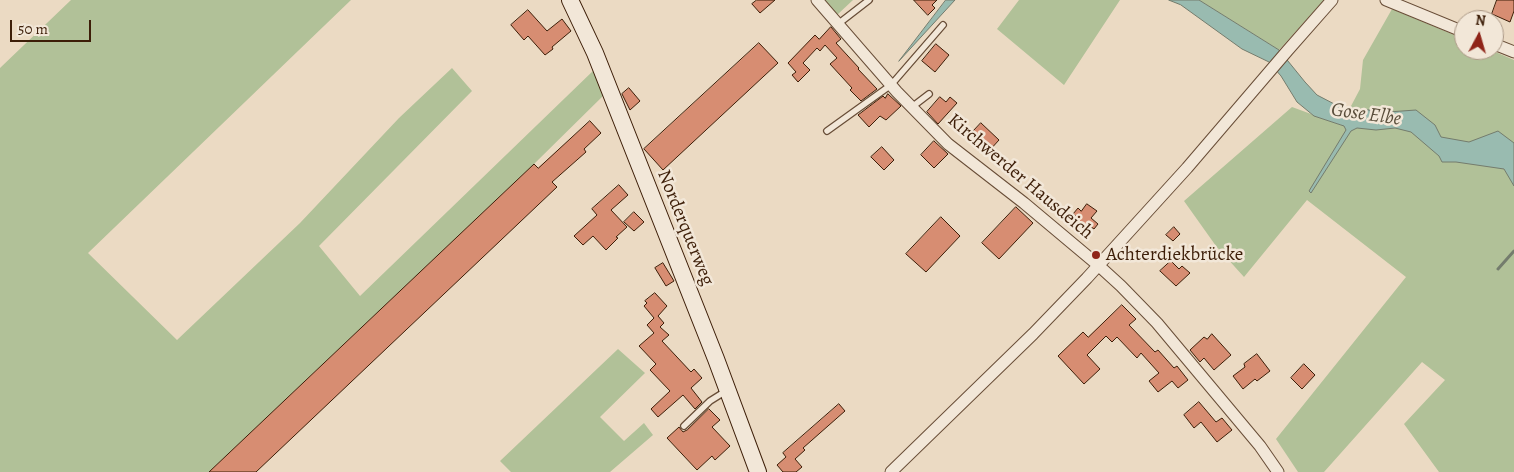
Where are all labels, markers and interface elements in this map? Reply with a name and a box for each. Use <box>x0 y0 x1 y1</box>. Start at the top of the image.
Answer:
scale bar <box>12 10 94 42</box>
north arrow <box>1454 10 1504 60</box>
text: N <box>1474 11 1487 31</box>
text: 50 m <box>18 19 48 39</box>
water label: Gose Elbe <box>1329 98 1403 132</box>
street label: Kirchwerder Hausdeich <box>942 109 1098 245</box>
street label: Norderquerweg <box>651 167 719 289</box>
place label: Achterdiekbrücke <box>1106 244 1243 266</box>
marker: Achterdiekbrücke <box>1090 249 1102 261</box>

